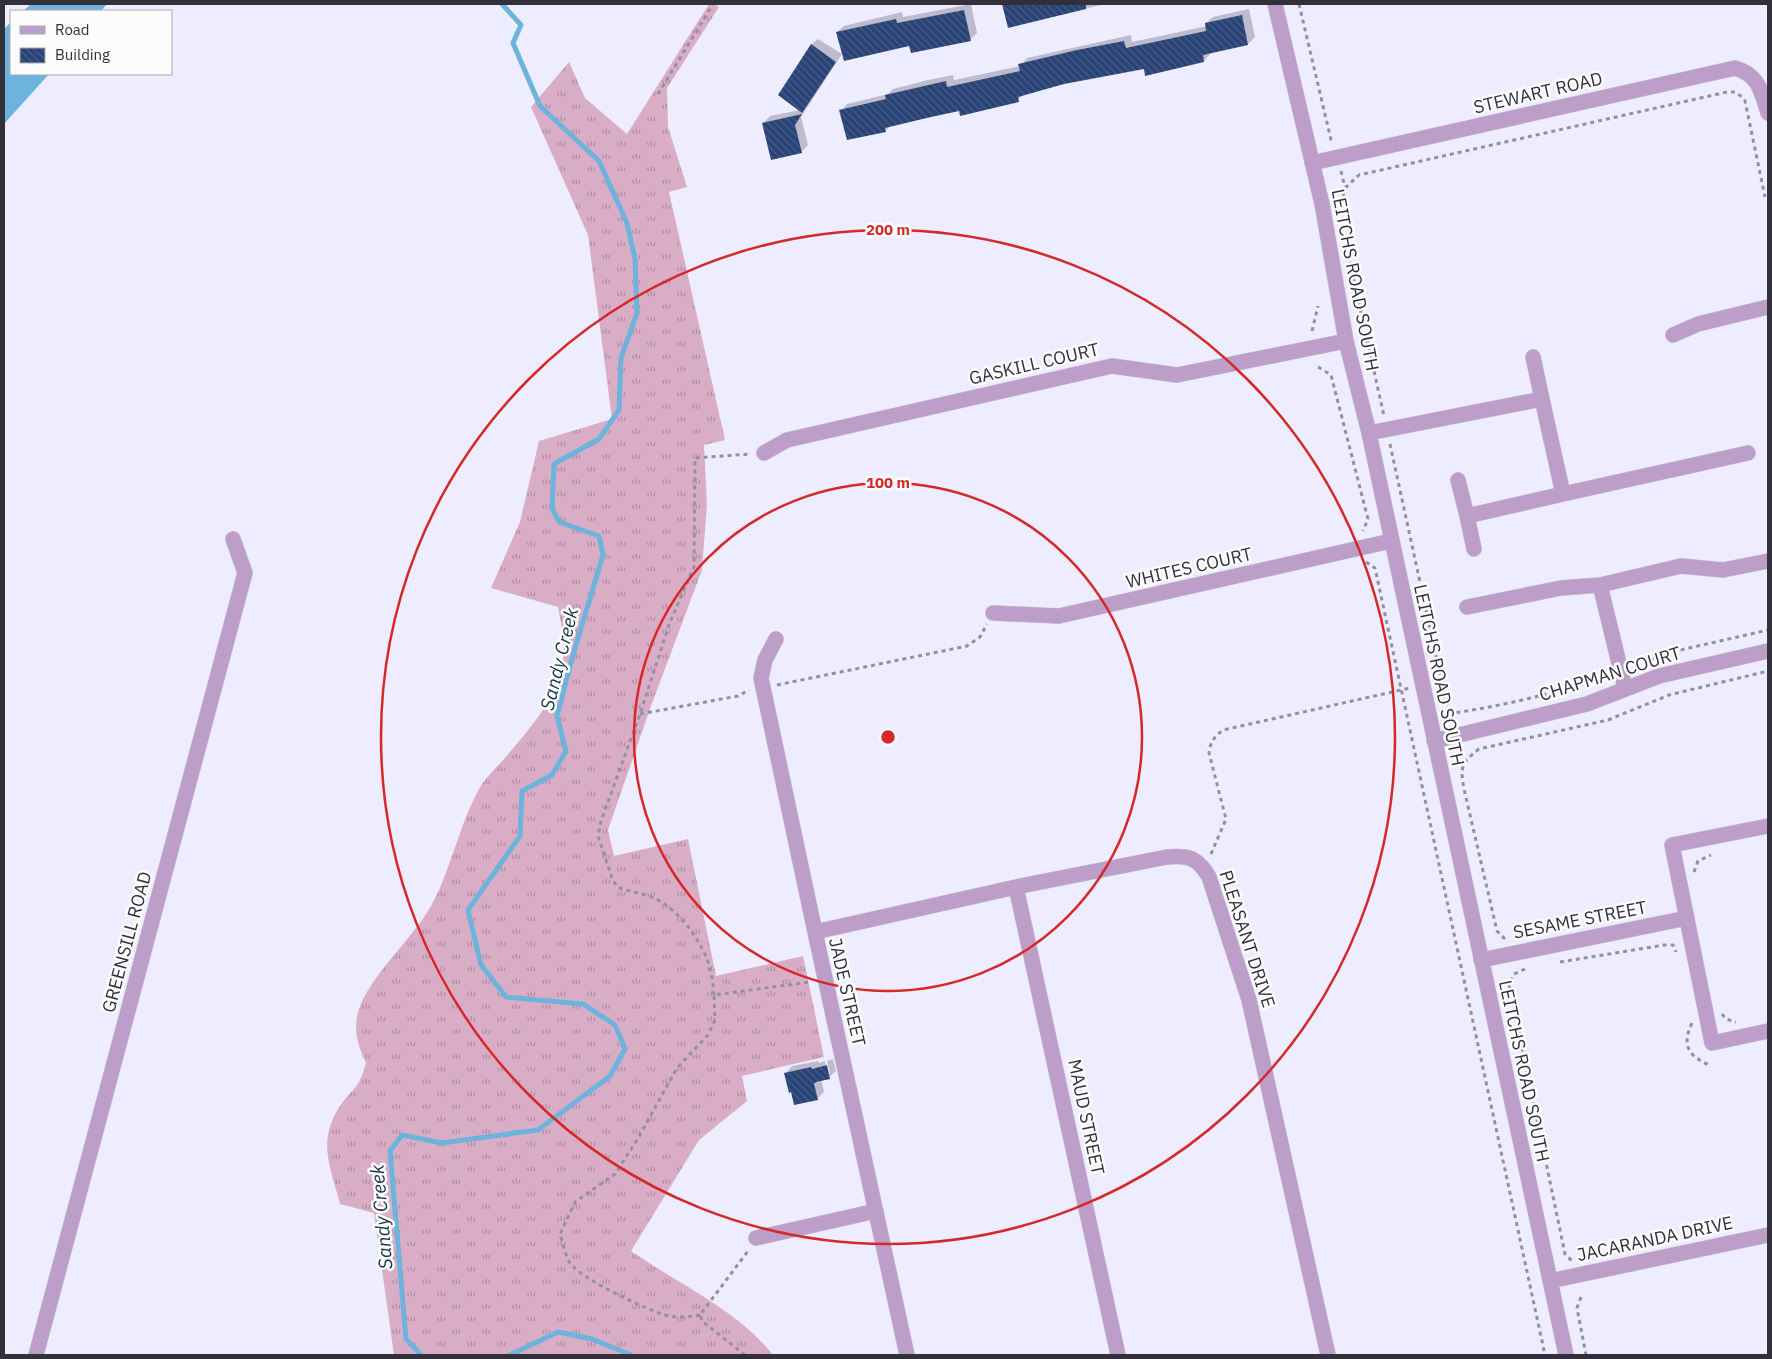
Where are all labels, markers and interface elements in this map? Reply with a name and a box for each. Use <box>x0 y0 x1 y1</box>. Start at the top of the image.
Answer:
legend <box>10 10 172 75</box>
text: Road <box>55 20 90 39</box>
text: Building <box>55 45 110 64</box>
street label: STEWART ROAD <box>1471 67 1605 119</box>
street label: LEITCHS ROAD SOUTH <box>1327 187 1384 373</box>
text: 200 m <box>866 220 910 239</box>
street label: GASKILL COURT <box>967 337 1101 390</box>
text: 100 m <box>866 473 910 492</box>
street label: WHITES COURT <box>1124 542 1254 593</box>
street label: LEITCHS ROAD SOUTH <box>1409 582 1470 768</box>
water label: Sandy Creek <box>535 604 584 713</box>
street label: CHAPMAN COURT <box>1536 641 1683 706</box>
centre of rings <box>879 728 897 746</box>
street label: PLEASANT DRIVE <box>1214 867 1281 1011</box>
street label: GREENSILL ROAD <box>97 869 156 1015</box>
street label: SESAME STREET <box>1511 895 1649 944</box>
street label: JADE STREET <box>824 935 871 1048</box>
street label: LEITCHS ROAD SOUTH <box>1494 978 1555 1164</box>
street label: MAUD STREET <box>1063 1057 1110 1177</box>
water label: Sandy Creek <box>364 1163 398 1270</box>
street label: JACARANDA DRIVE <box>1575 1211 1735 1266</box>

